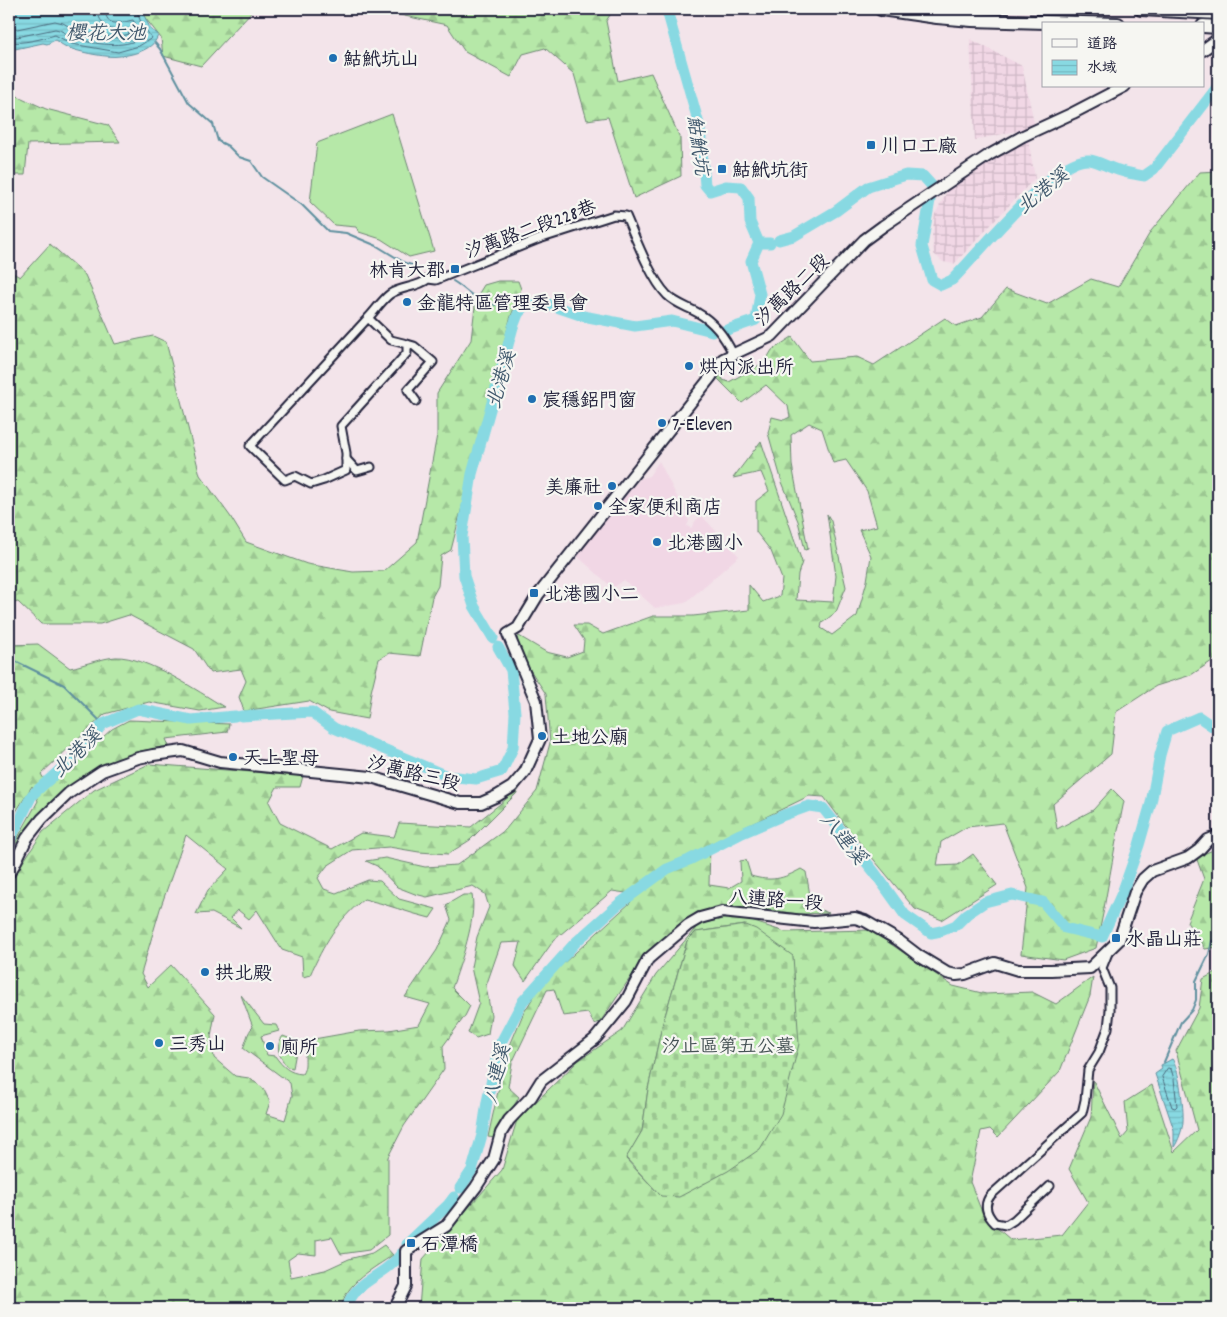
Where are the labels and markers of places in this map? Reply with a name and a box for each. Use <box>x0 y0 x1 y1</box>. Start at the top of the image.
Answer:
place label: 鮕鮘坑山 <box>343 48 419 75</box>
marker: 鮕鮘坑山 <box>327 52 339 64</box>
place label: 川口工廠 <box>881 135 957 162</box>
marker: 川口工廠 <box>865 139 877 151</box>
place label: 鮕鮘坑街 <box>732 159 808 186</box>
marker: 鮕鮘坑街 <box>716 163 728 175</box>
place label: 林肯大郡 <box>369 259 445 286</box>
marker: 林肯大郡 <box>449 263 461 275</box>
place label: 金龍特區管理委員會 <box>417 292 588 319</box>
marker: 金龍特區管理委員會 <box>401 296 413 308</box>
place label: 烘內派出所 <box>699 356 794 383</box>
marker: 烘內派出所 <box>683 360 695 372</box>
place label: 宸穩鋁門窗 <box>542 389 637 416</box>
marker: 宸穩鋁門窗 <box>526 393 538 405</box>
place label: 7-Eleven <box>672 413 732 440</box>
marker: 7-Eleven <box>656 417 668 429</box>
place label: 美廉社 <box>545 476 602 503</box>
marker: 美廉社 <box>606 480 618 492</box>
place label: 全家便利商店 <box>608 496 722 523</box>
marker: 全家便利商店 <box>592 500 604 512</box>
place label: 北港國小 <box>667 532 743 559</box>
marker: 北港國小 <box>651 536 663 548</box>
place label: 北港國小二 <box>544 583 639 610</box>
marker: 北港國小二 <box>528 587 540 599</box>
place label: 土地公廟 <box>552 726 628 753</box>
marker: 土地公廟 <box>536 730 548 742</box>
place label: 天上聖母 <box>243 747 319 774</box>
marker: 天上聖母 <box>227 751 239 763</box>
place label: 水晶山莊 <box>1126 928 1202 955</box>
marker: 水晶山莊 <box>1110 932 1122 944</box>
place label: 拱北殿 <box>215 962 272 989</box>
marker: 拱北殿 <box>199 966 211 978</box>
place label: 三秀山 <box>169 1033 226 1060</box>
place label: 廁所 <box>280 1036 318 1063</box>
marker: 三秀山 <box>153 1037 165 1049</box>
marker: 廁所 <box>264 1040 276 1052</box>
place label: 石潭橋 <box>421 1233 478 1260</box>
marker: 石潭橋 <box>405 1237 417 1249</box>

